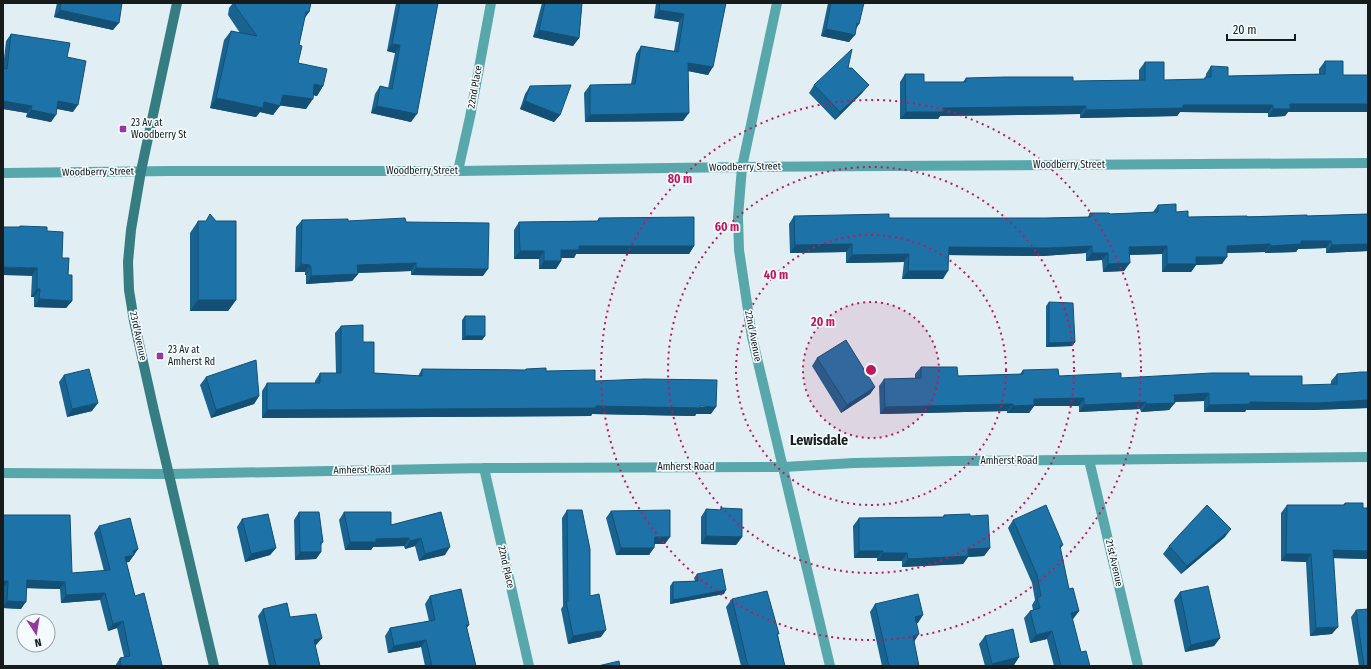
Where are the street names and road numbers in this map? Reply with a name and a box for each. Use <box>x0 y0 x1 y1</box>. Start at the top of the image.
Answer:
street label: 22nd Place <box>465 65 485 109</box>
street label: Woodberry Street <box>1033 159 1106 171</box>
street label: Woodberry Street <box>709 160 782 174</box>
street label: Woodberry Street <box>62 165 135 179</box>
street label: Woodberry Street <box>386 165 459 177</box>
street label: 22nd Avenue <box>742 309 764 363</box>
street label: 23rd Avenue <box>127 310 149 362</box>
street label: Amherst Road <box>980 455 1038 467</box>
street label: Amherst Road <box>657 461 715 473</box>
street label: Amherst Road <box>333 464 391 476</box>
street label: 21st Avenue <box>1103 538 1125 588</box>
street label: 22nd Place <box>495 544 517 590</box>

